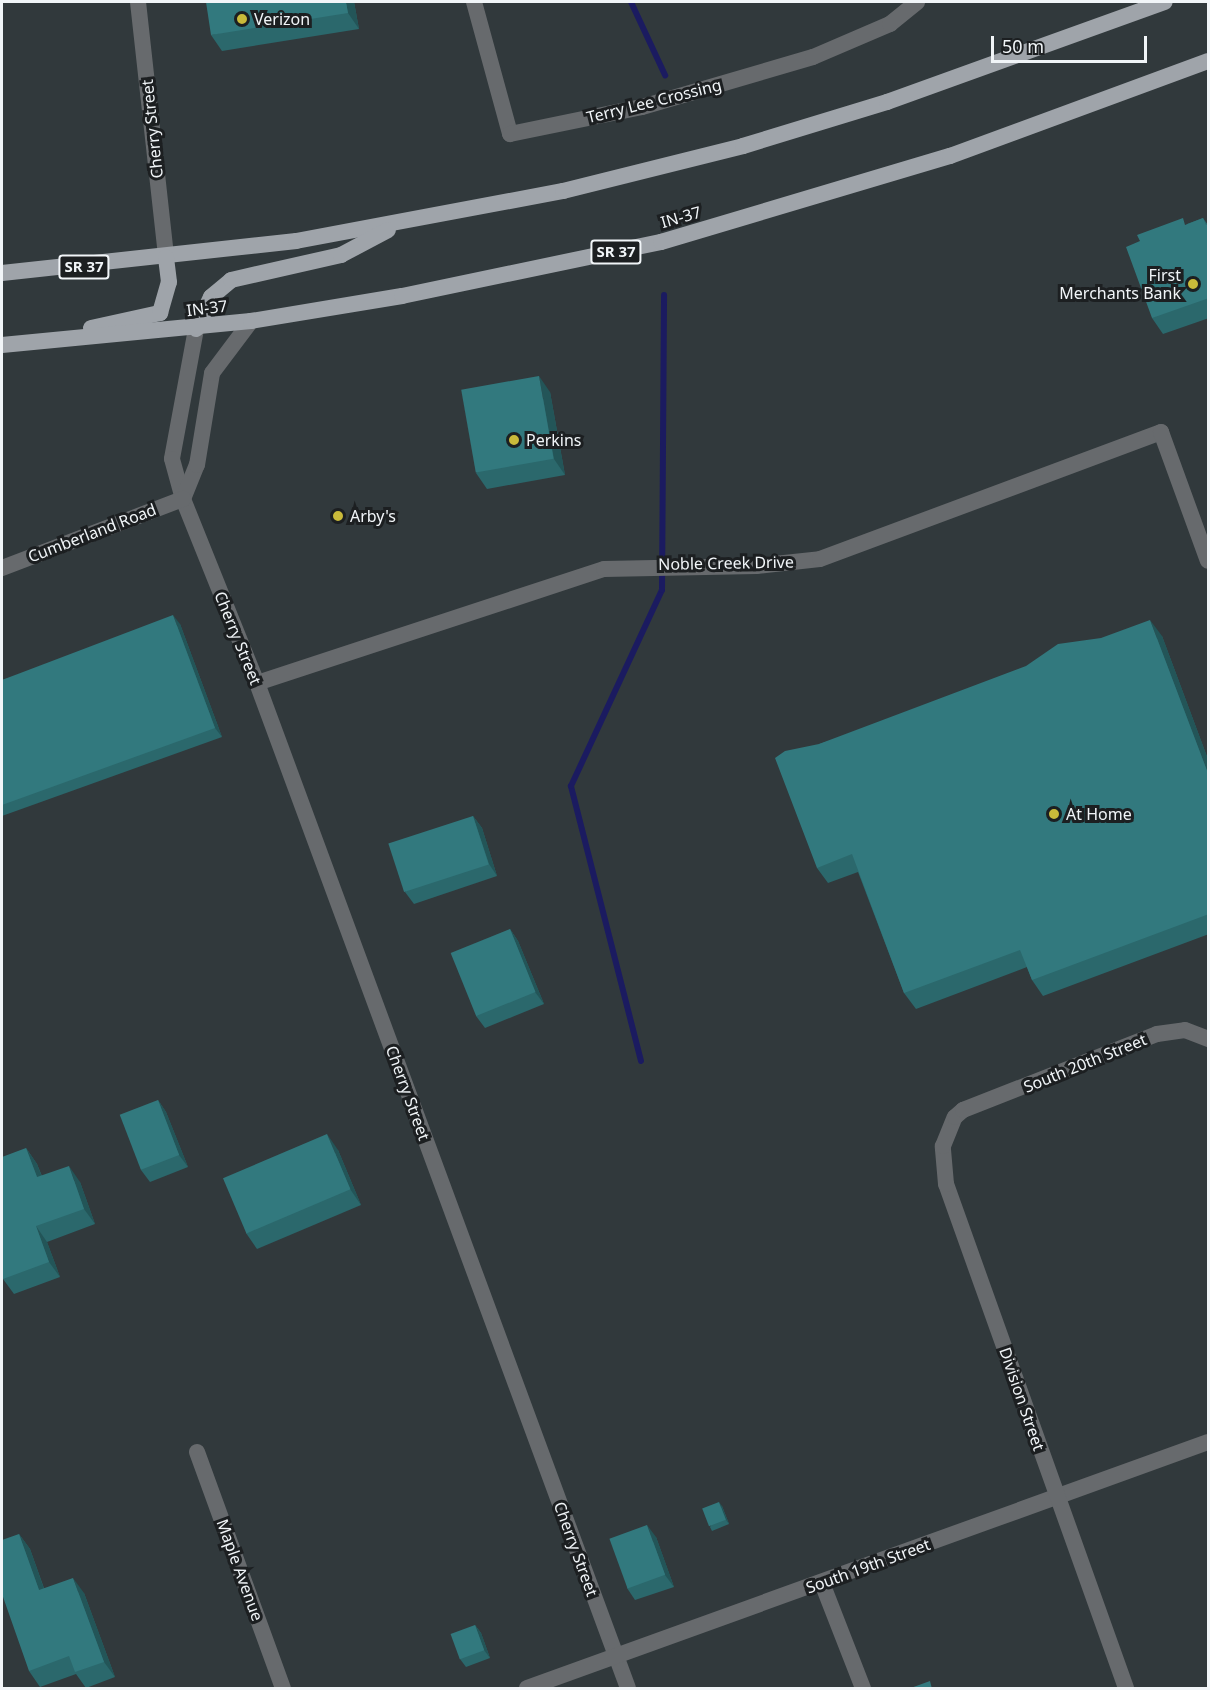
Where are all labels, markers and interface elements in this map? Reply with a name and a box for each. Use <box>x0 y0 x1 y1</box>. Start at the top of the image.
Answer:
place label: Verizon <box>254 9 310 29</box>
marker: Verizon <box>235 12 249 26</box>
scale bar <box>994 24 1150 62</box>
text: 50 m <box>1002 34 1044 58</box>
street label: Terry Lee Crossing <box>585 75 723 127</box>
street label: Cherry Street <box>137 79 167 179</box>
street label: IN-37 <box>659 202 703 232</box>
road number: SR 37 <box>589 240 643 264</box>
road number: SR 37 <box>57 255 111 279</box>
place label: First Merchants Bank <box>1059 265 1181 303</box>
marker: First Merchants Bank <box>1186 277 1200 291</box>
street label: IN-37 <box>185 296 229 320</box>
place label: Perkins <box>526 430 582 450</box>
marker: Perkins <box>507 433 521 447</box>
street label: Cumberland Road <box>25 500 159 566</box>
place label: Arby's <box>350 506 396 526</box>
marker: Arby's <box>331 509 345 523</box>
street label: Noble Creek Drive <box>658 552 794 574</box>
street label: Cherry Street <box>211 588 265 688</box>
place label: At Home <box>1066 804 1132 824</box>
marker: At Home <box>1047 807 1061 821</box>
street label: South 20th Street <box>1021 1030 1149 1096</box>
street label: Cherry Street <box>382 1043 434 1143</box>
street label: Division Street <box>995 1345 1049 1453</box>
street label: Cherry Street <box>550 1499 602 1599</box>
street label: Maple Avenue <box>213 1517 267 1623</box>
street label: South 19th Street <box>803 1535 933 1597</box>

